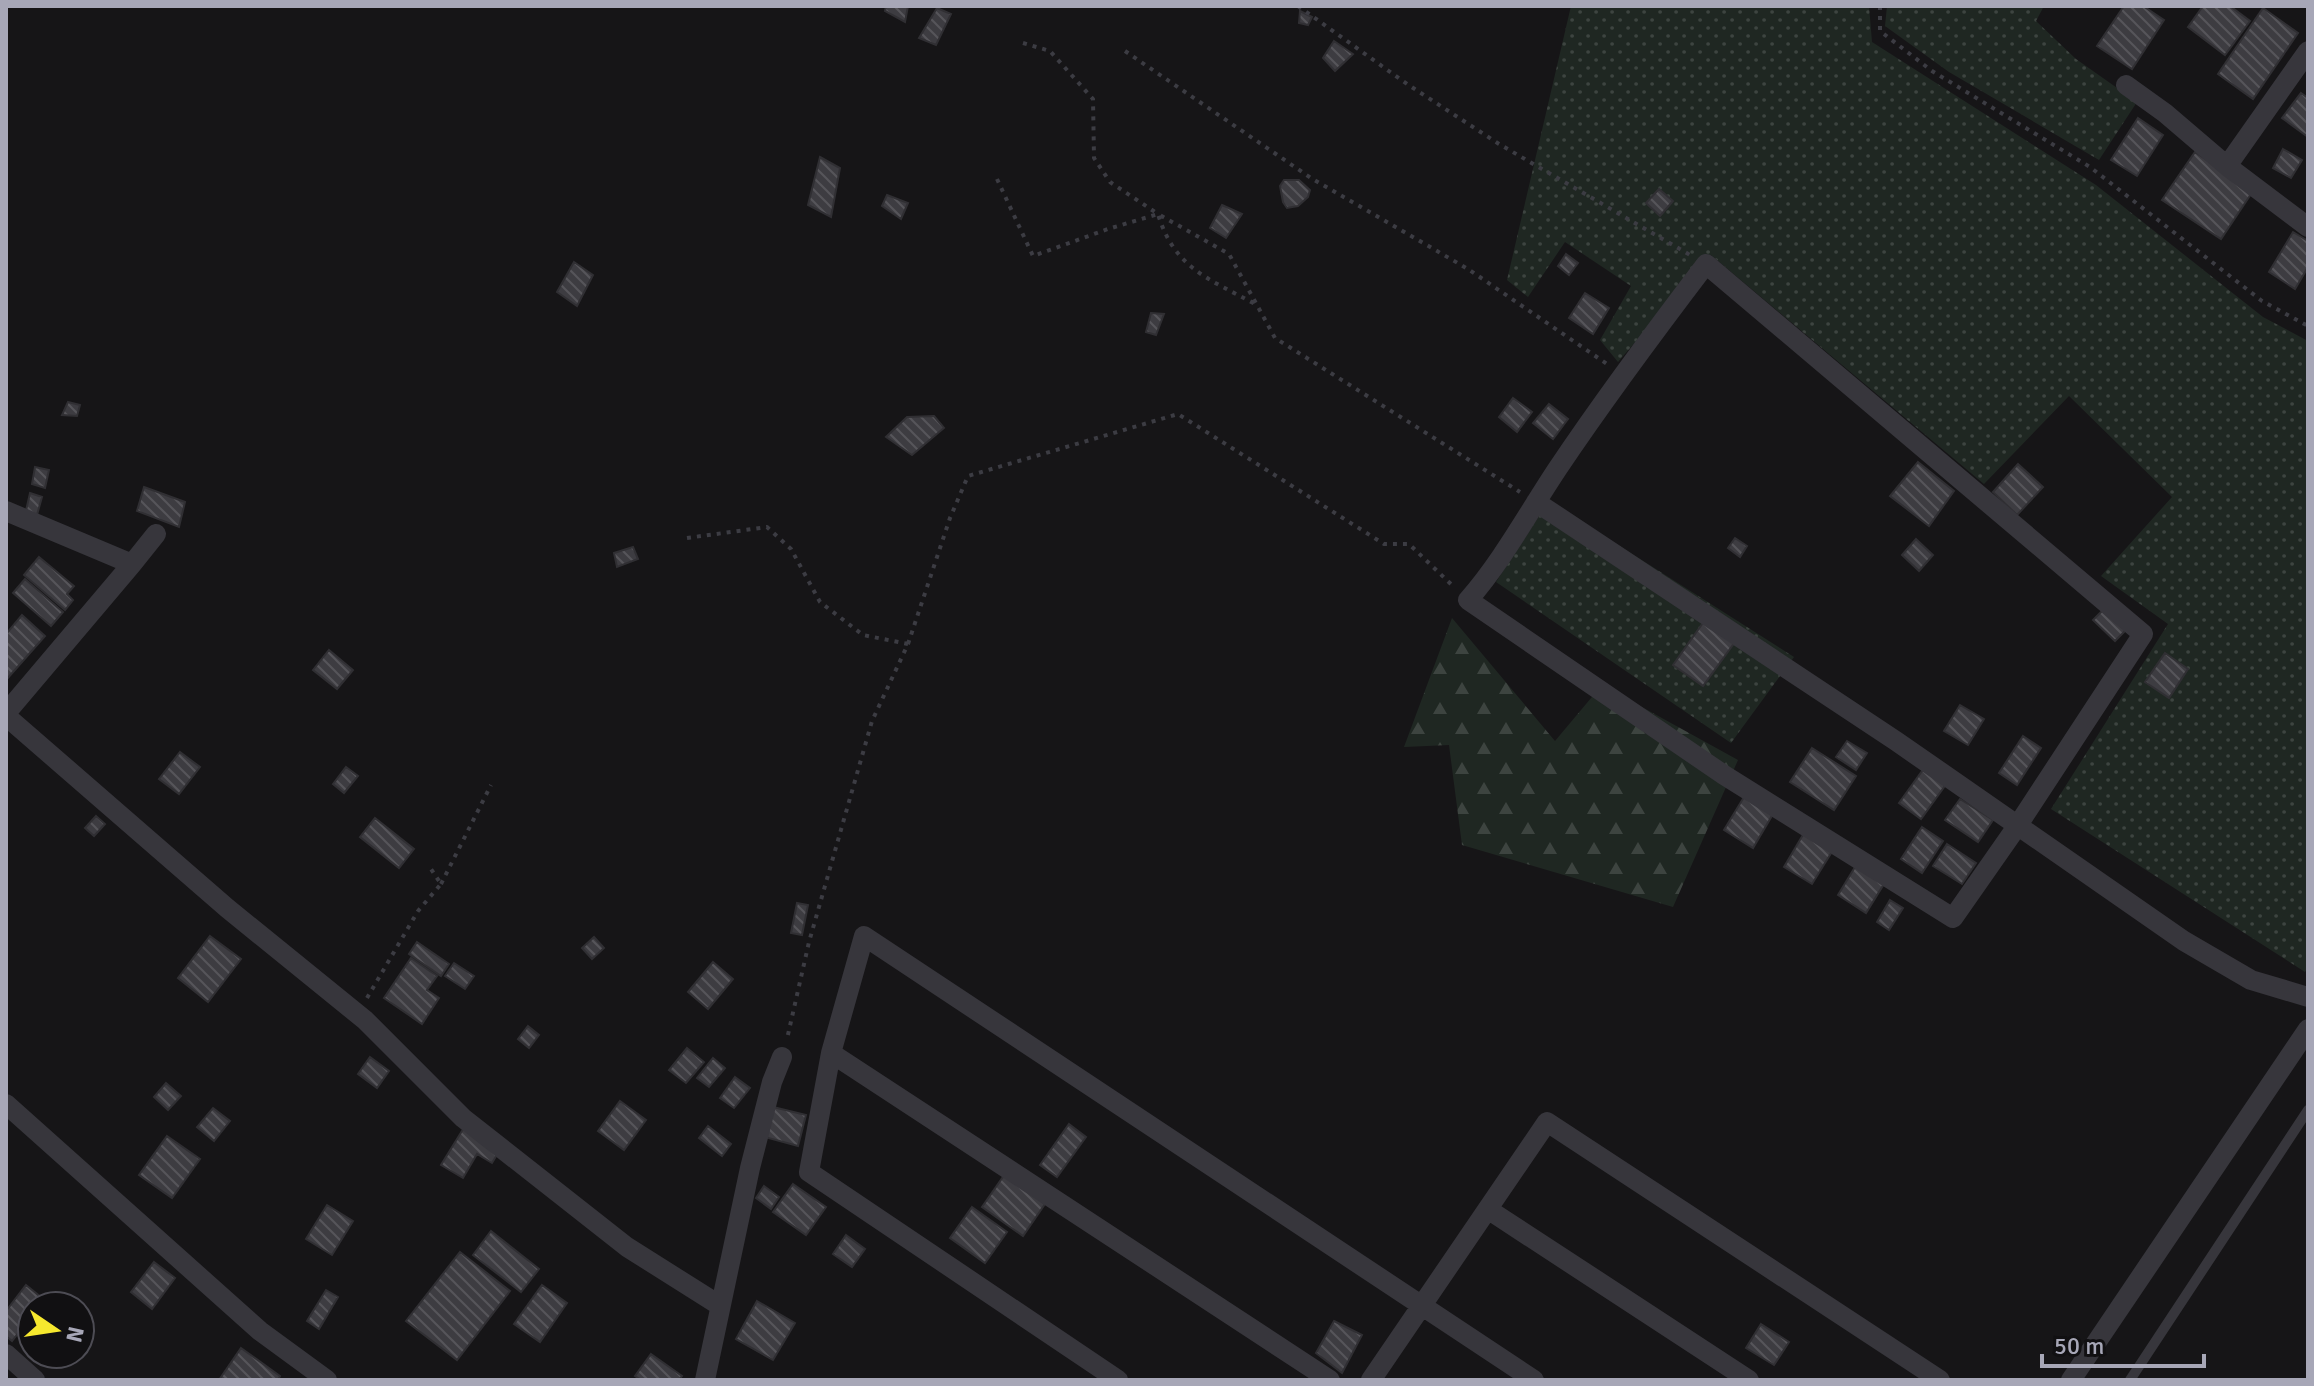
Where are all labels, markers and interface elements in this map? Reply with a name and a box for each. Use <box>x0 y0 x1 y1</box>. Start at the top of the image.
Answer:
north arrow <box>16 1290 96 1370</box>
scale bar <box>2042 1318 2204 1368</box>
text: N <box>60 1324 90 1345</box>
text: 50 m <box>2054 1331 2104 1361</box>

